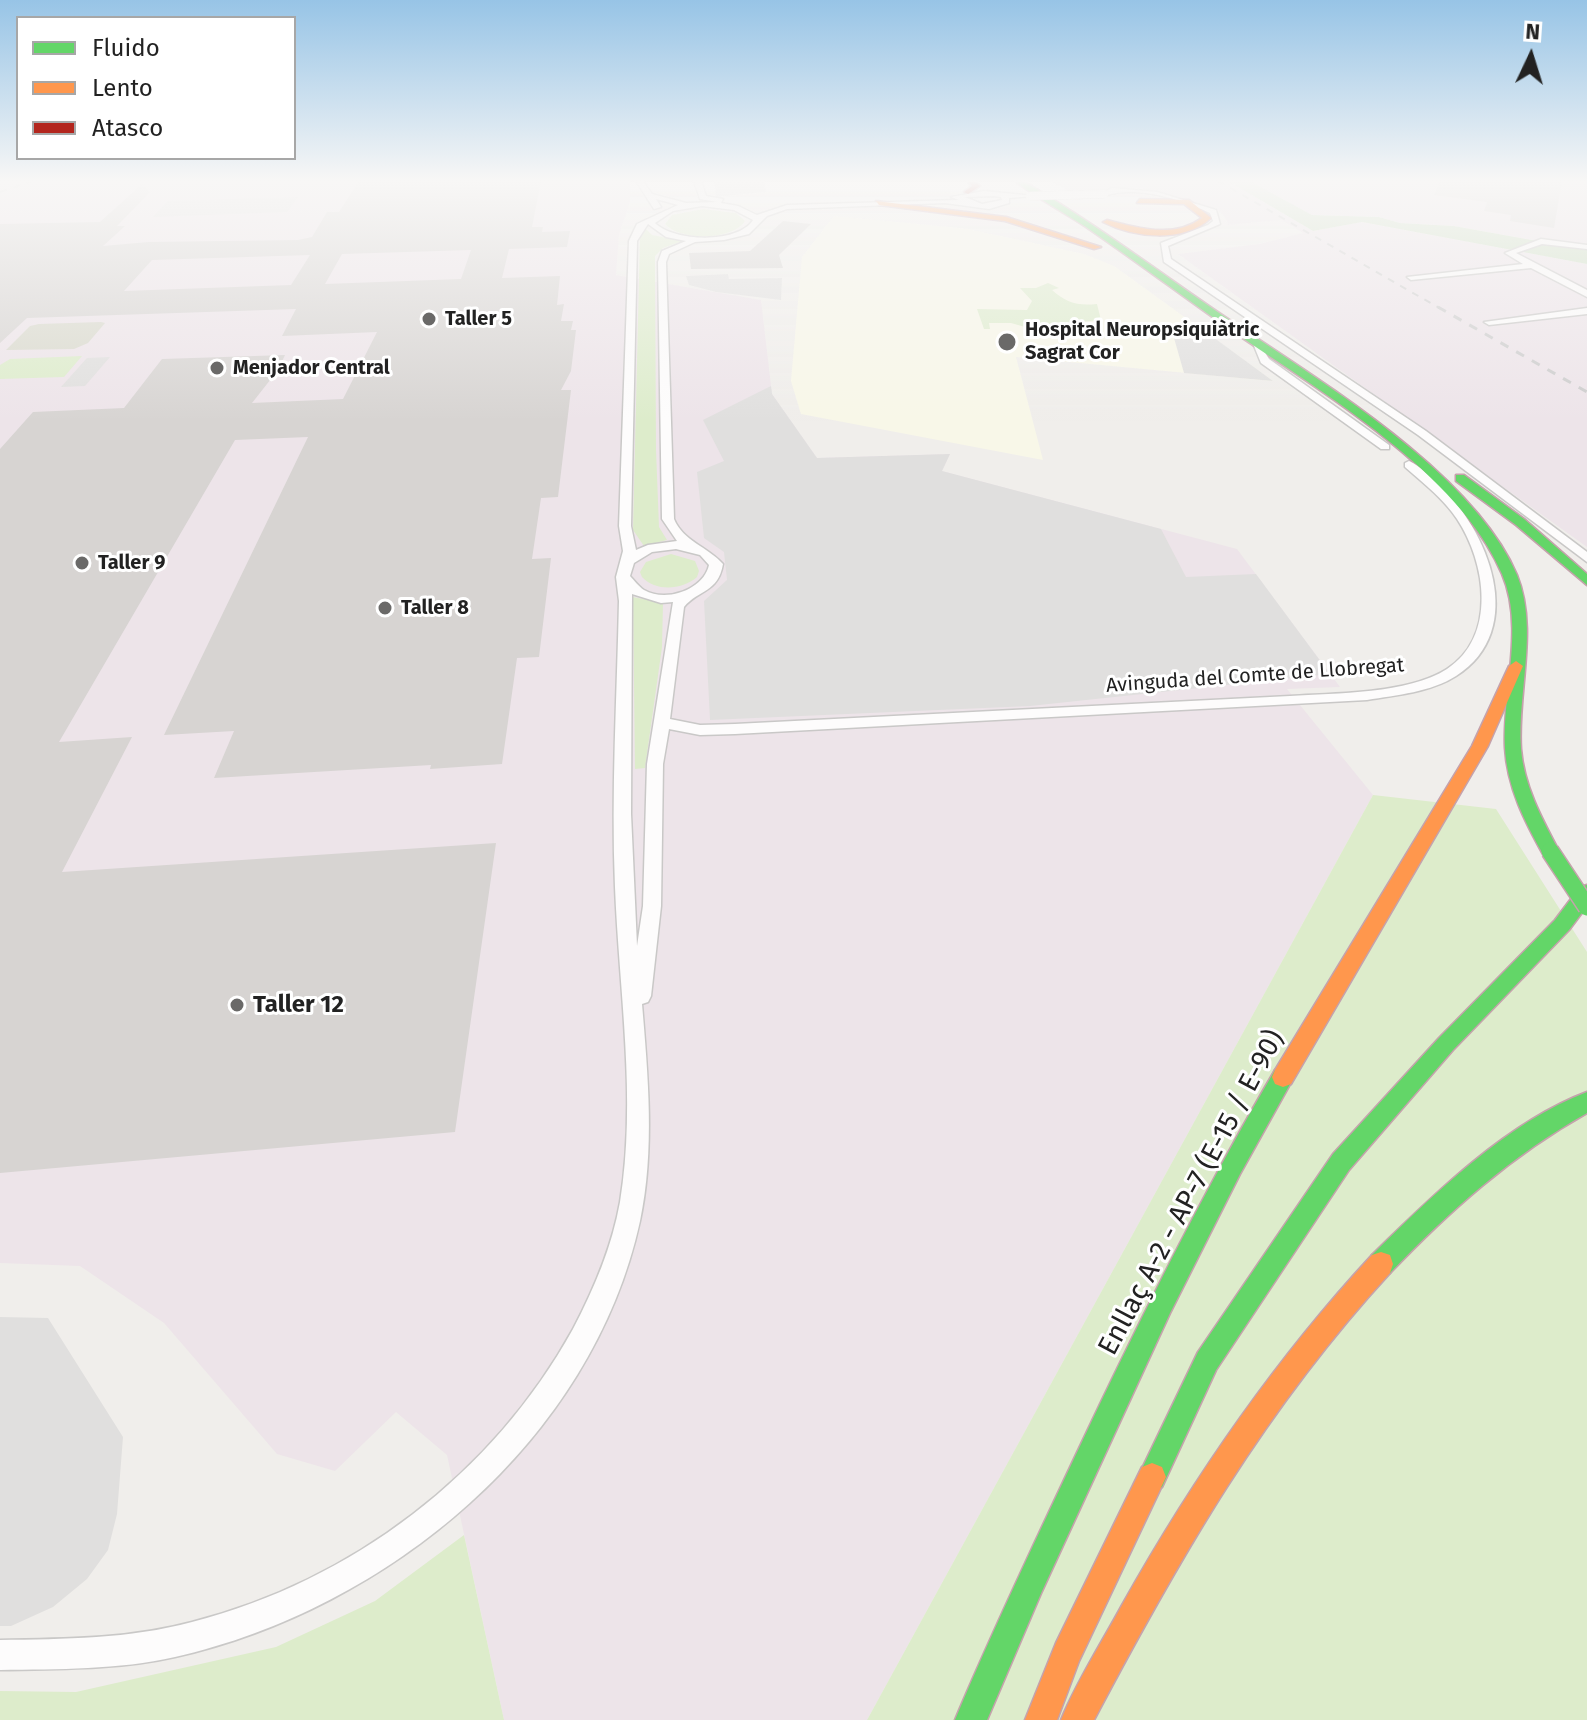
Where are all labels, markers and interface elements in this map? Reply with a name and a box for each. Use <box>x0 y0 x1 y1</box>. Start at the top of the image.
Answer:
legend <box>16 16 296 160</box>
north arrow <box>1491 16 1571 96</box>
text: N <box>1524 18 1541 46</box>
text: Fluido <box>92 34 160 62</box>
text: Lento <box>92 74 153 102</box>
text: Atasco <box>92 114 163 142</box>
place label: Taller 5 <box>445 307 512 331</box>
marker: Taller 5 <box>420 310 438 328</box>
place label: Hospital Neuropsiquiàtric Sagrat Cor <box>1025 318 1259 365</box>
marker: Hospital Neuropsiquiàtric Sagrat Cor <box>996 331 1018 353</box>
place label: Menjador Central <box>233 356 390 380</box>
marker: Menjador Central <box>208 359 226 377</box>
place label: Taller 9 <box>98 551 165 575</box>
marker: Taller 9 <box>73 554 91 572</box>
place label: Taller 8 <box>401 596 469 620</box>
marker: Taller 8 <box>376 599 394 617</box>
street label: Avinguda del Comte de Llobregat <box>1105 654 1405 698</box>
place label: Taller 12 <box>253 991 344 1019</box>
marker: Taller 12 <box>228 996 246 1014</box>
street label: Enllaç A-2 - AP-7 (E-15 / E-90) <box>1092 1025 1292 1361</box>

